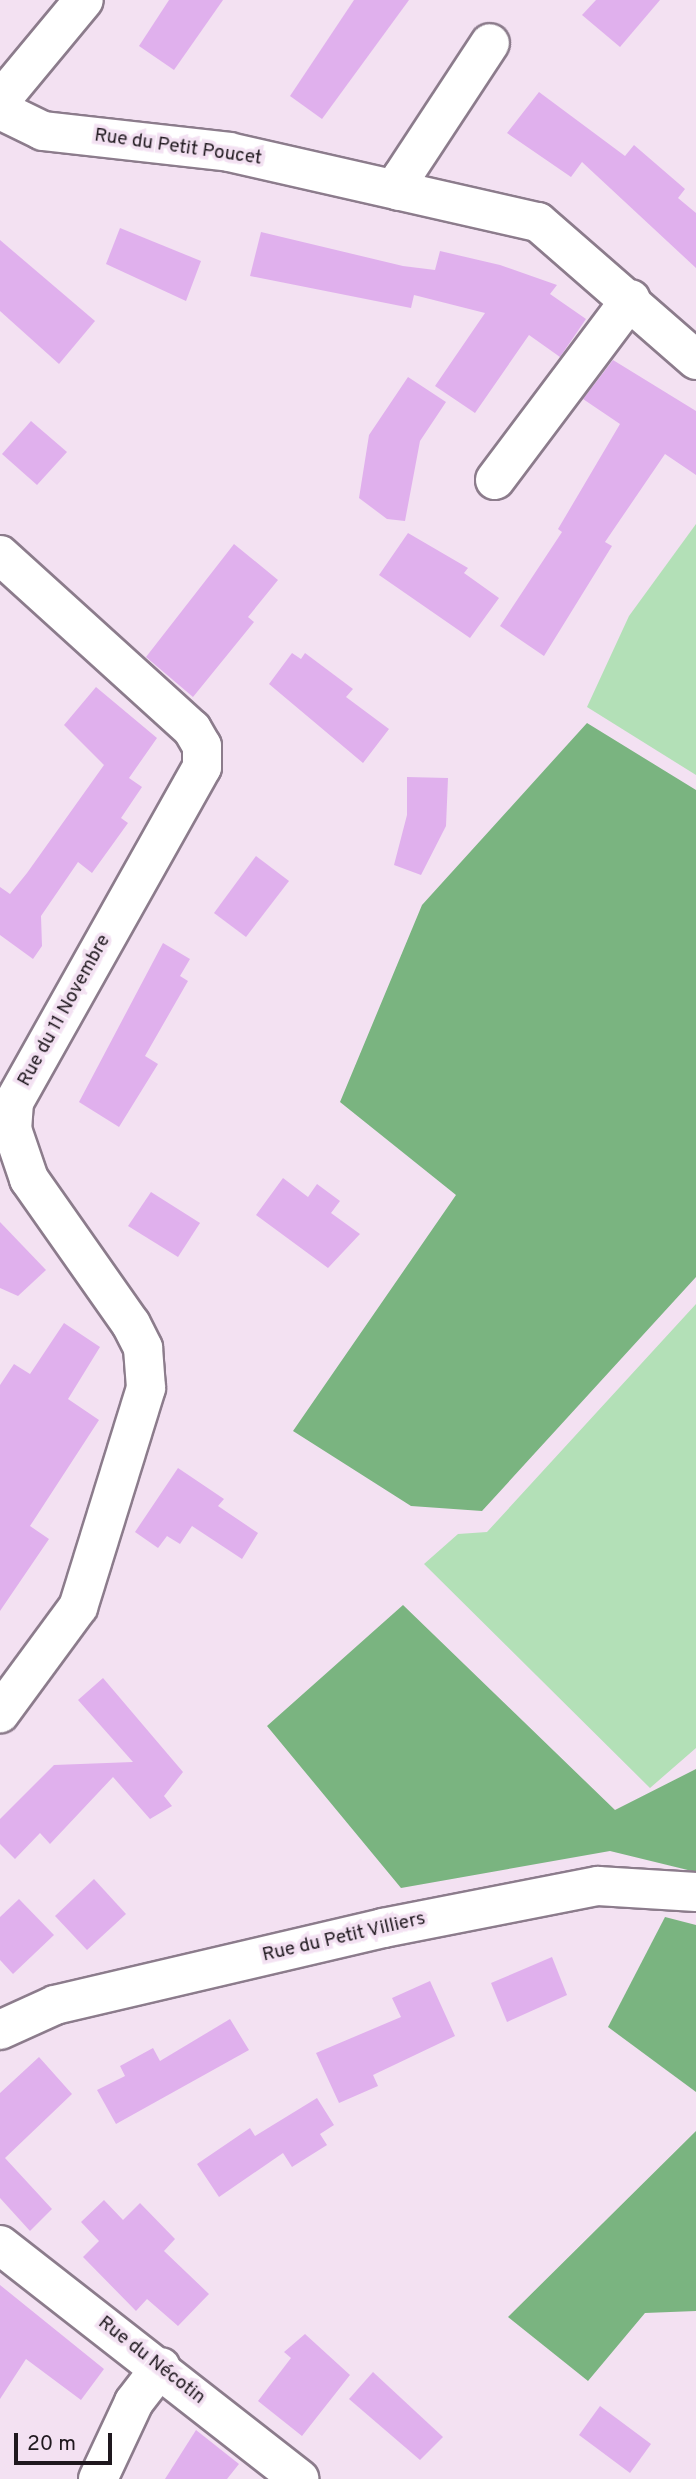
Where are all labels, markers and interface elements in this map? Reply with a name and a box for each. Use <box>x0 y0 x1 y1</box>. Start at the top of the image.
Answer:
street label: Rue du Petit Poucet <box>93 125 263 171</box>
street label: Rue du 11 Novembre <box>14 931 116 1091</box>
street label: Rue du Petit Villiers <box>260 1908 428 1968</box>
street label: Rue du Nécotin <box>93 2312 209 2410</box>
scale bar <box>18 2420 116 2464</box>
text: 20 m <box>27 2431 76 2458</box>

